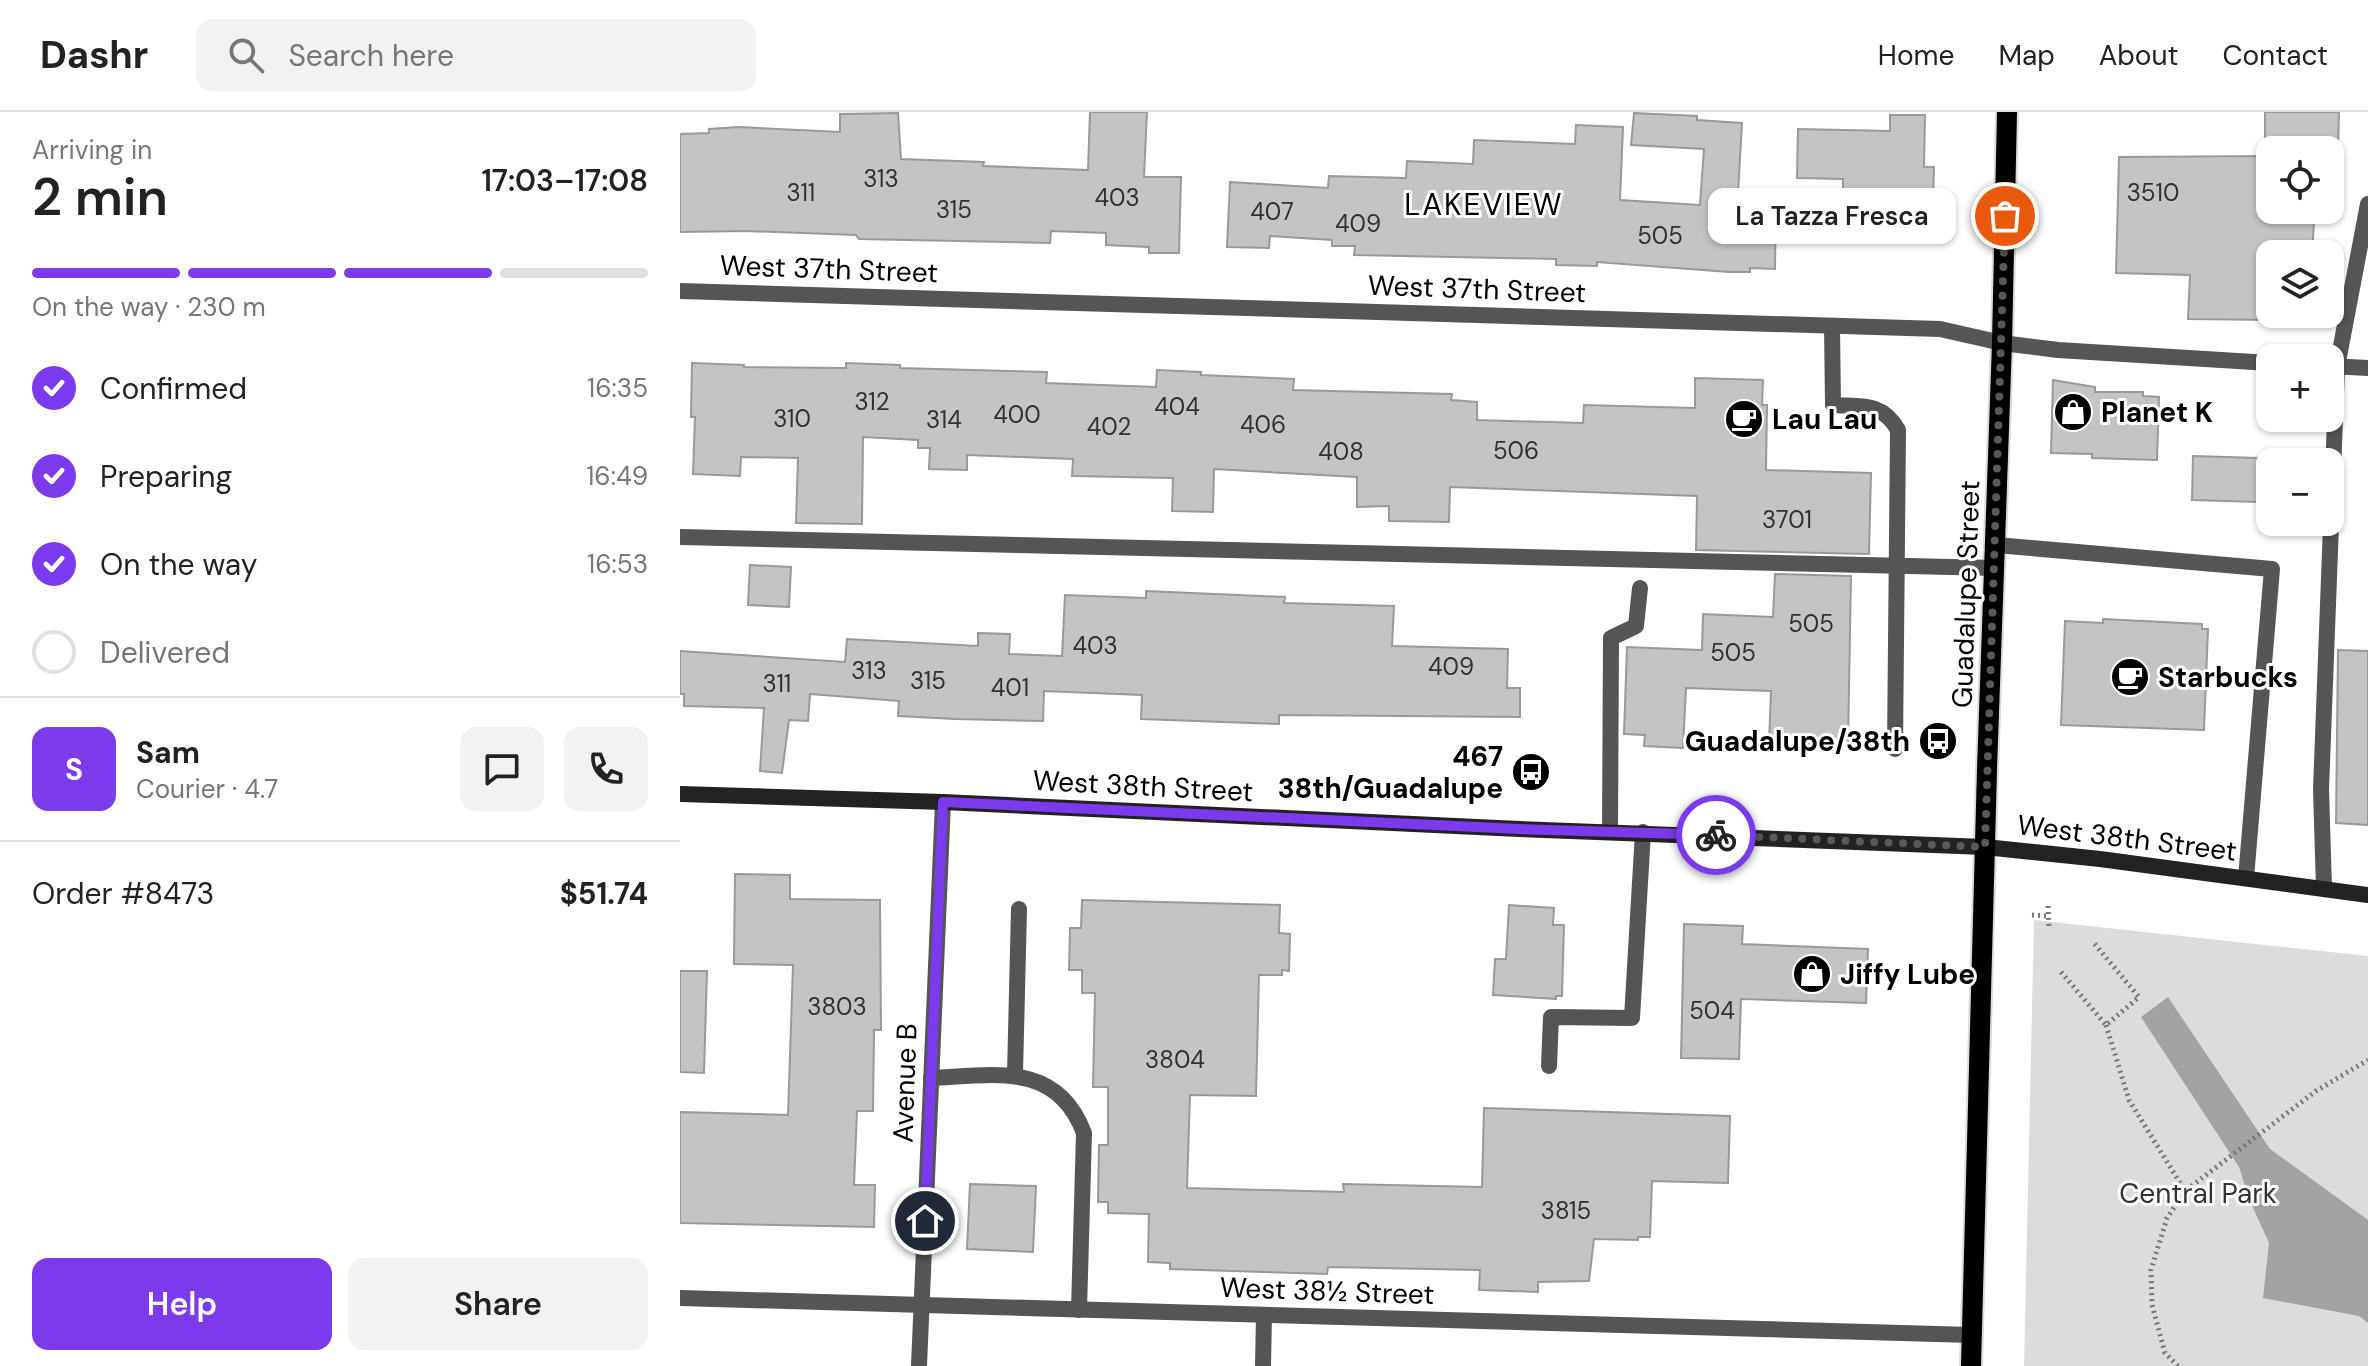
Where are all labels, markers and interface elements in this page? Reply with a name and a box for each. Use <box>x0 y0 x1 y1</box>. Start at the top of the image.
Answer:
search box <box>196 19 756 91</box>
text: Dashr <box>40 30 148 80</box>
icon: search <box>224 33 268 77</box>
text: Search here <box>288 36 454 75</box>
text: Home <box>1878 37 1954 74</box>
text: Map <box>1998 37 2055 74</box>
text: About <box>2099 37 2178 74</box>
text: Contact <box>2222 37 2328 74</box>
text: Arriving in <box>32 133 152 167</box>
map controls <box>2256 136 2344 536</box>
button: locate <box>2256 136 2344 224</box>
text: 17:03–17:08 <box>481 161 648 200</box>
text: 2 min <box>32 163 168 231</box>
house number: 313 <box>863 163 899 194</box>
house number: 311 <box>787 177 815 208</box>
house number: 3510 <box>2127 177 2179 208</box>
house number: 403 <box>1094 182 1140 213</box>
pin <box>1971 182 2039 250</box>
district label: LAKEVIEW <box>1404 185 1564 224</box>
callout: La Tazza Fresca <box>1709 188 1957 244</box>
house number: 315 <box>936 194 972 225</box>
icon: bag <box>1983 194 2027 238</box>
house number: 407 <box>1250 196 1294 227</box>
text: La Tazza Fresca <box>1735 199 1929 233</box>
house number: 409 <box>1335 208 1381 239</box>
house number: 505 <box>1637 220 1683 251</box>
button: layers <box>2256 240 2344 328</box>
street label: West 37th Street <box>719 247 939 291</box>
street label: West 37th Street <box>1367 267 1587 311</box>
text: On the way · 230 m <box>32 290 266 324</box>
button: + <box>2256 344 2344 432</box>
icon: check <box>32 366 76 410</box>
text: Confirmed <box>100 369 247 408</box>
text: 16:35 <box>587 371 648 405</box>
house number: 312 <box>854 386 890 417</box>
house number: 404 <box>1154 391 1200 422</box>
shop icon: Planet K <box>2052 391 2094 433</box>
place label: Planet K <box>2101 394 2213 431</box>
cafe icon: Lau Lau <box>1723 398 1765 440</box>
house number: 400 <box>993 399 1041 430</box>
place label: Lau Lau <box>1772 401 1877 438</box>
house number: 310 <box>773 403 811 434</box>
house number: 314 <box>926 404 962 435</box>
house number: 406 <box>1240 409 1286 440</box>
house number: 402 <box>1087 411 1131 442</box>
house number: 506 <box>1493 435 1539 466</box>
house number: 408 <box>1318 436 1364 467</box>
button: − <box>2256 448 2344 536</box>
icon: check <box>32 454 76 498</box>
text: Preparing <box>100 457 232 496</box>
text: 16:49 <box>586 459 648 493</box>
street label: Guadalupe Street <box>1944 480 1988 708</box>
house number: 3701 <box>1762 504 1812 535</box>
icon: check <box>32 542 76 586</box>
text: On the way <box>100 545 257 584</box>
text: 16:53 <box>587 547 648 581</box>
house number: 505 <box>1788 608 1834 639</box>
house number: 403 <box>1072 630 1118 661</box>
text: Delivered <box>100 633 230 672</box>
house number: 505 <box>1710 637 1756 668</box>
house number: 409 <box>1428 651 1474 682</box>
house number: 313 <box>851 655 887 686</box>
cafe icon: Starbucks <box>2109 656 2151 698</box>
place label: Starbucks <box>2158 659 2298 696</box>
house number: 315 <box>910 665 946 696</box>
house number: 311 <box>763 668 791 699</box>
house number: 401 <box>991 672 1029 703</box>
bus stop icon: Guadalupe/38th <box>1917 720 1959 762</box>
place label: Guadalupe/38th <box>1685 723 1910 760</box>
button: chat <box>460 727 544 811</box>
button: phone <box>564 727 648 811</box>
text: Sam <box>136 733 200 772</box>
place label: 467 38th/Guadalupe <box>1278 738 1503 807</box>
text: S <box>65 750 83 789</box>
bus stop icon: 467 38th/Guadalupe <box>1510 751 1552 793</box>
street label: West 38th Street <box>1032 762 1254 810</box>
text: Courier · 4.7 <box>136 772 278 806</box>
courier <box>1676 795 1756 875</box>
street label: West 38th Street <box>2015 806 2239 870</box>
icon: bike <box>1694 813 1738 857</box>
text: Order #8473 <box>32 874 214 913</box>
text: $51.74 <box>560 874 648 913</box>
shop icon: Jiffy Lube <box>1791 953 1833 995</box>
place label: Jiffy Lube <box>1840 956 1975 993</box>
house number: 3803 <box>807 991 867 1022</box>
house number: 504 <box>1689 995 1735 1026</box>
street label: Avenue B <box>884 1023 926 1143</box>
house number: 3804 <box>1145 1044 1205 1075</box>
park label: Central Park <box>2119 1175 2277 1212</box>
pin <box>891 1187 959 1255</box>
house number: 3815 <box>1541 1195 1591 1226</box>
icon: home <box>903 1199 947 1243</box>
button: Help <box>32 1258 332 1350</box>
button: Share <box>348 1258 648 1350</box>
street label: West 38½ Street <box>1219 1269 1435 1313</box>

